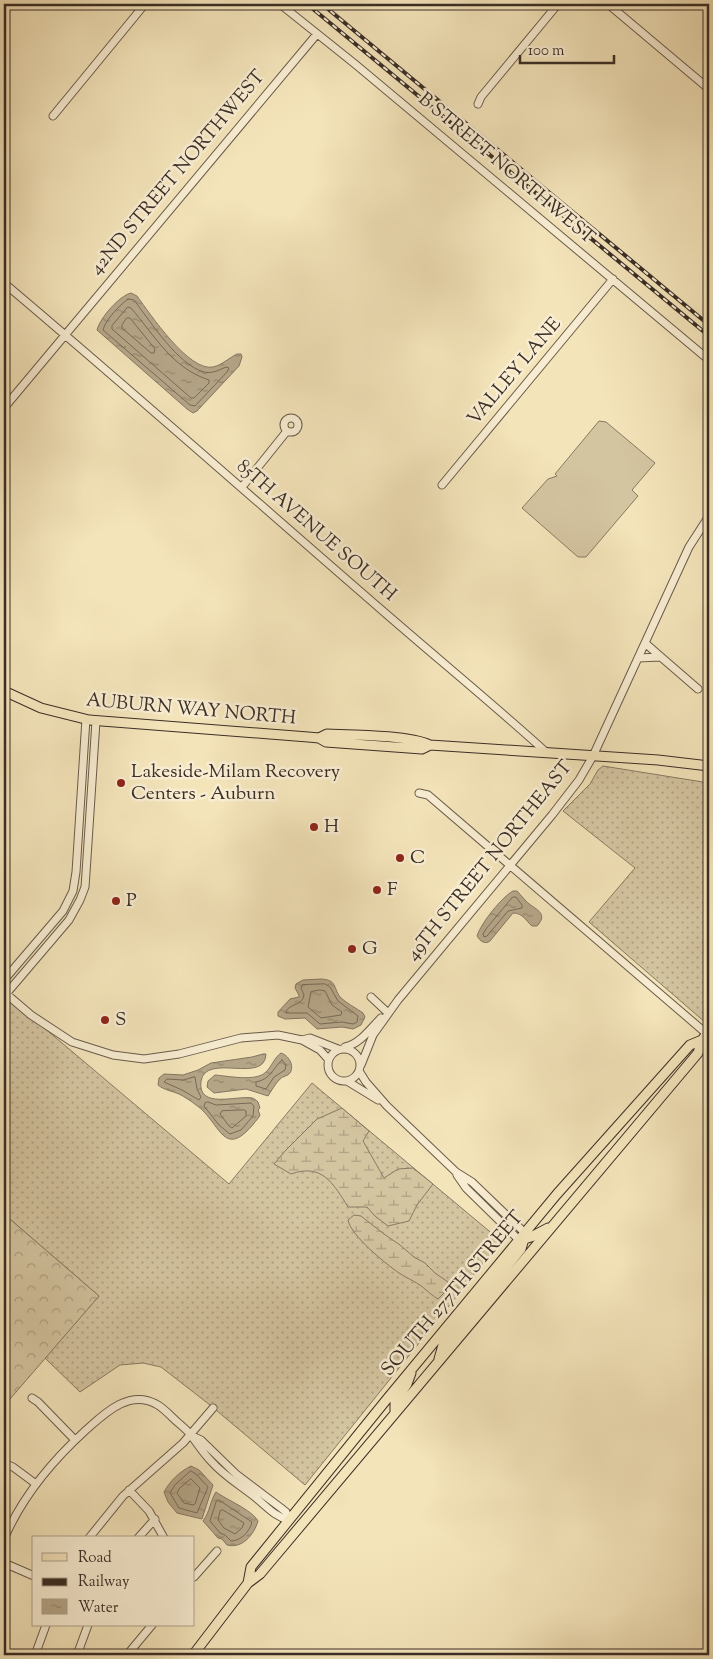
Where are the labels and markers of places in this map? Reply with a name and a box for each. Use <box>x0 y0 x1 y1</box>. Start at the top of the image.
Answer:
place label: Lakeside-Milam Recovery Centers - Auburn <box>131 759 341 808</box>
marker: Lakeside-Milam Recovery Centers - Auburn <box>115 777 127 789</box>
place label: H <box>324 814 339 841</box>
marker: H <box>308 821 320 833</box>
place label: C <box>410 845 425 872</box>
marker: C <box>394 852 406 864</box>
place label: F <box>387 877 398 904</box>
marker: F <box>371 884 383 896</box>
place label: P <box>126 888 137 915</box>
marker: P <box>110 895 122 907</box>
place label: G <box>362 936 378 963</box>
marker: G <box>346 943 358 955</box>
place label: S <box>115 1007 126 1034</box>
marker: S <box>99 1014 111 1026</box>

